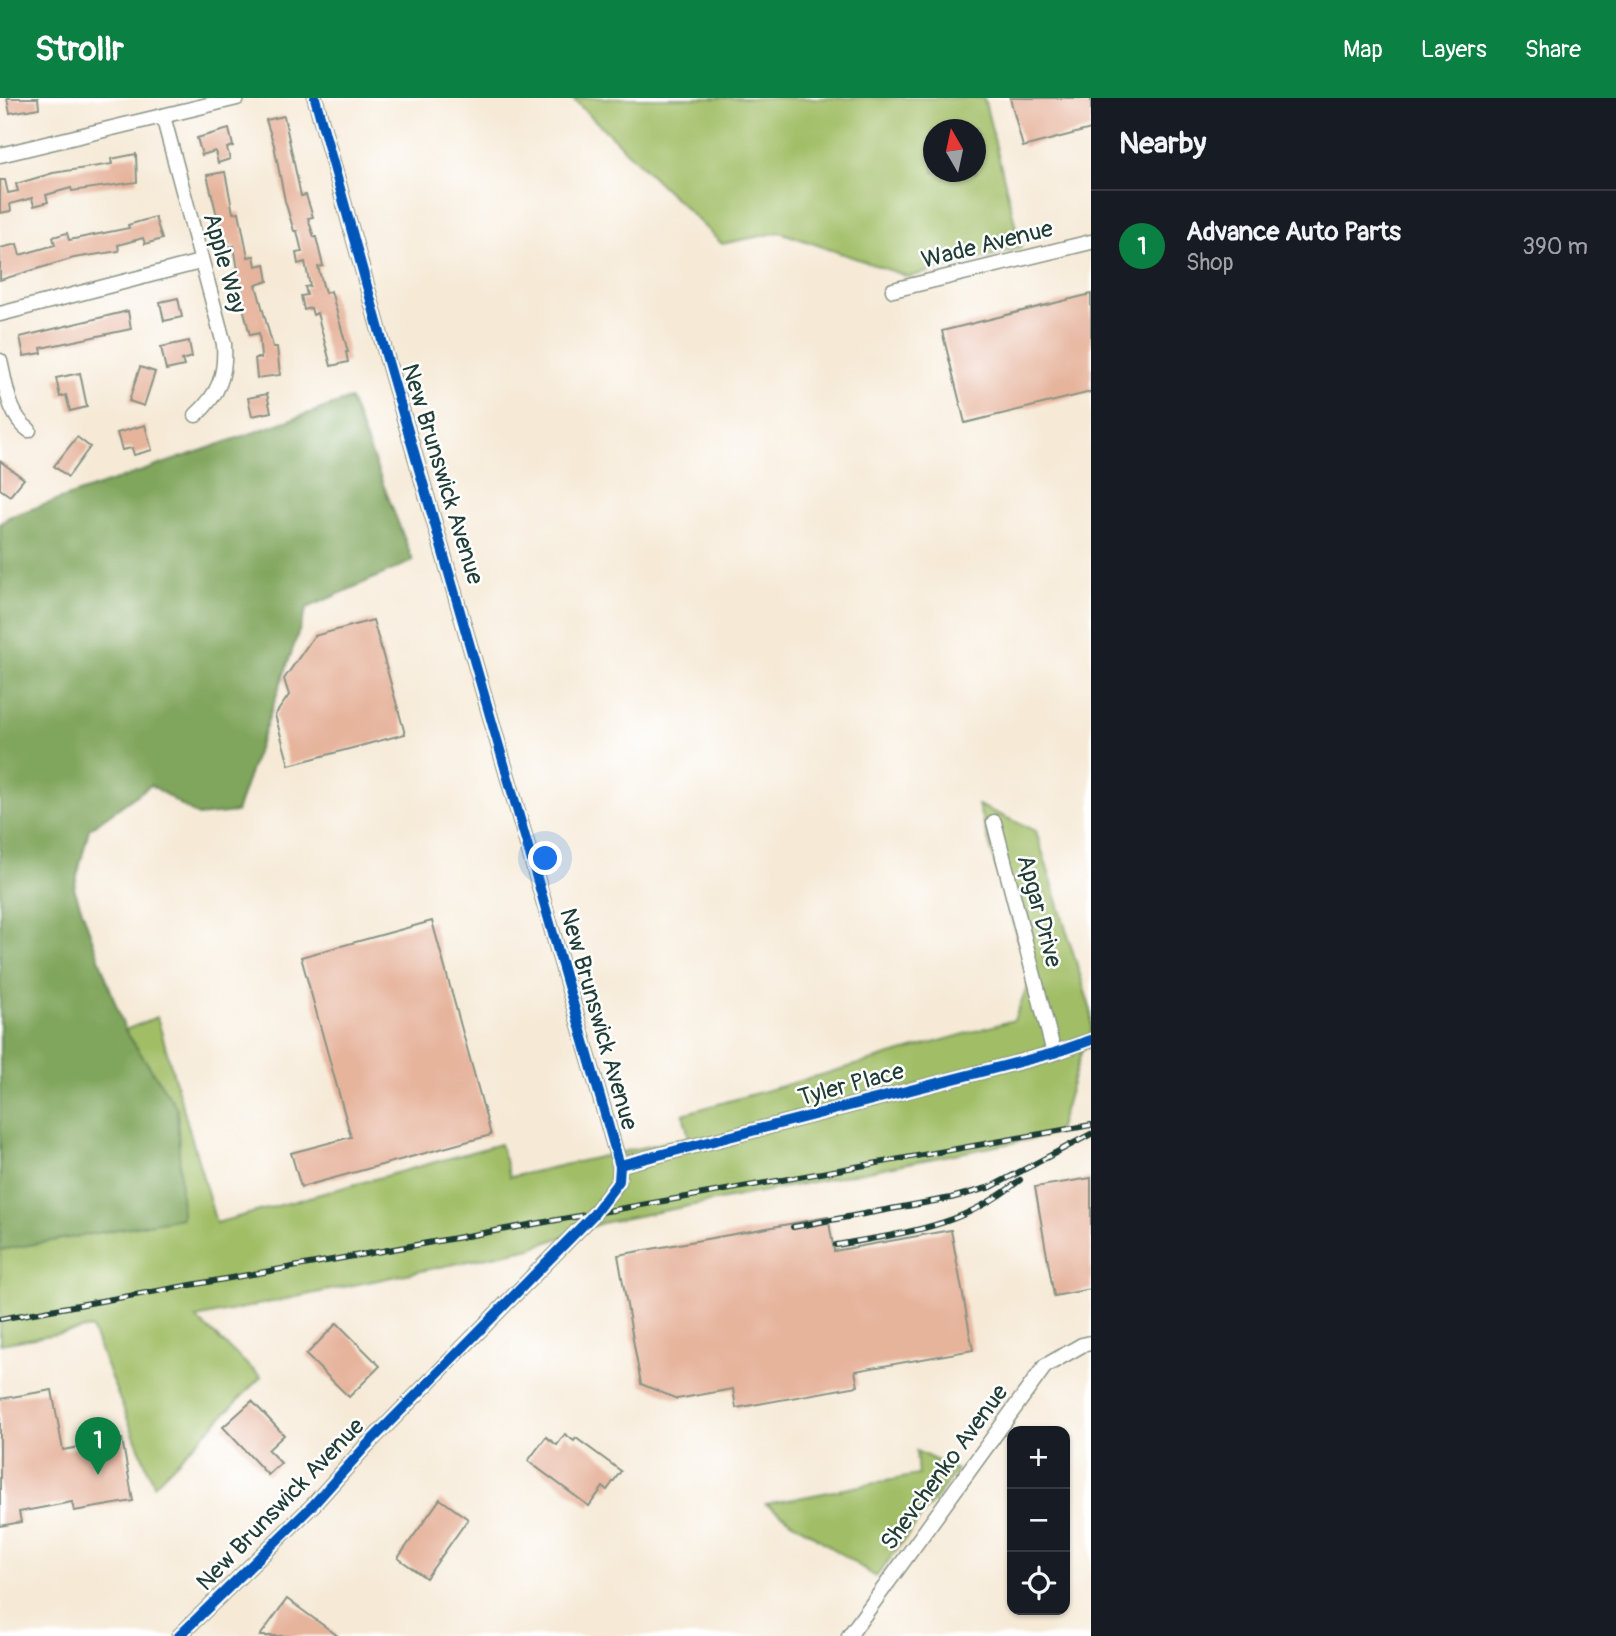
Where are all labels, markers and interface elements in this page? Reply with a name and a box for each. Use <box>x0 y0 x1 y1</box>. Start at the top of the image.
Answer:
text: Strollr <box>35 29 124 70</box>
text: Map <box>1343 35 1383 64</box>
text: Layers <box>1421 35 1487 64</box>
text: Share <box>1525 35 1581 64</box>
north arrow <box>923 119 986 182</box>
text: Nearby <box>1119 125 1206 162</box>
street label: Apple Way <box>196 210 253 317</box>
street label: Wade Avenue <box>918 214 1056 275</box>
text: Advance Auto Parts <box>1186 216 1401 248</box>
text: 1 <box>1138 232 1147 261</box>
text: 390 m <box>1522 232 1588 261</box>
text: Shop <box>1186 248 1234 277</box>
street label: New Brunswick Avenue <box>395 360 490 588</box>
your location <box>528 841 562 875</box>
street label: Apgar Drive <box>1011 852 1068 971</box>
street label: New Brunswick Avenue <box>553 905 644 1133</box>
street label: Tyler Place <box>795 1056 907 1113</box>
street label: Shevchenko Avenue <box>874 1378 1014 1556</box>
street label: New Brunswick Avenue <box>190 1412 371 1597</box>
pin: 1 <box>75 1417 121 1475</box>
map controls <box>1007 1426 1070 1615</box>
button: + <box>1007 1426 1070 1489</box>
button: − <box>1007 1489 1070 1552</box>
button: locate <box>1007 1552 1070 1615</box>

